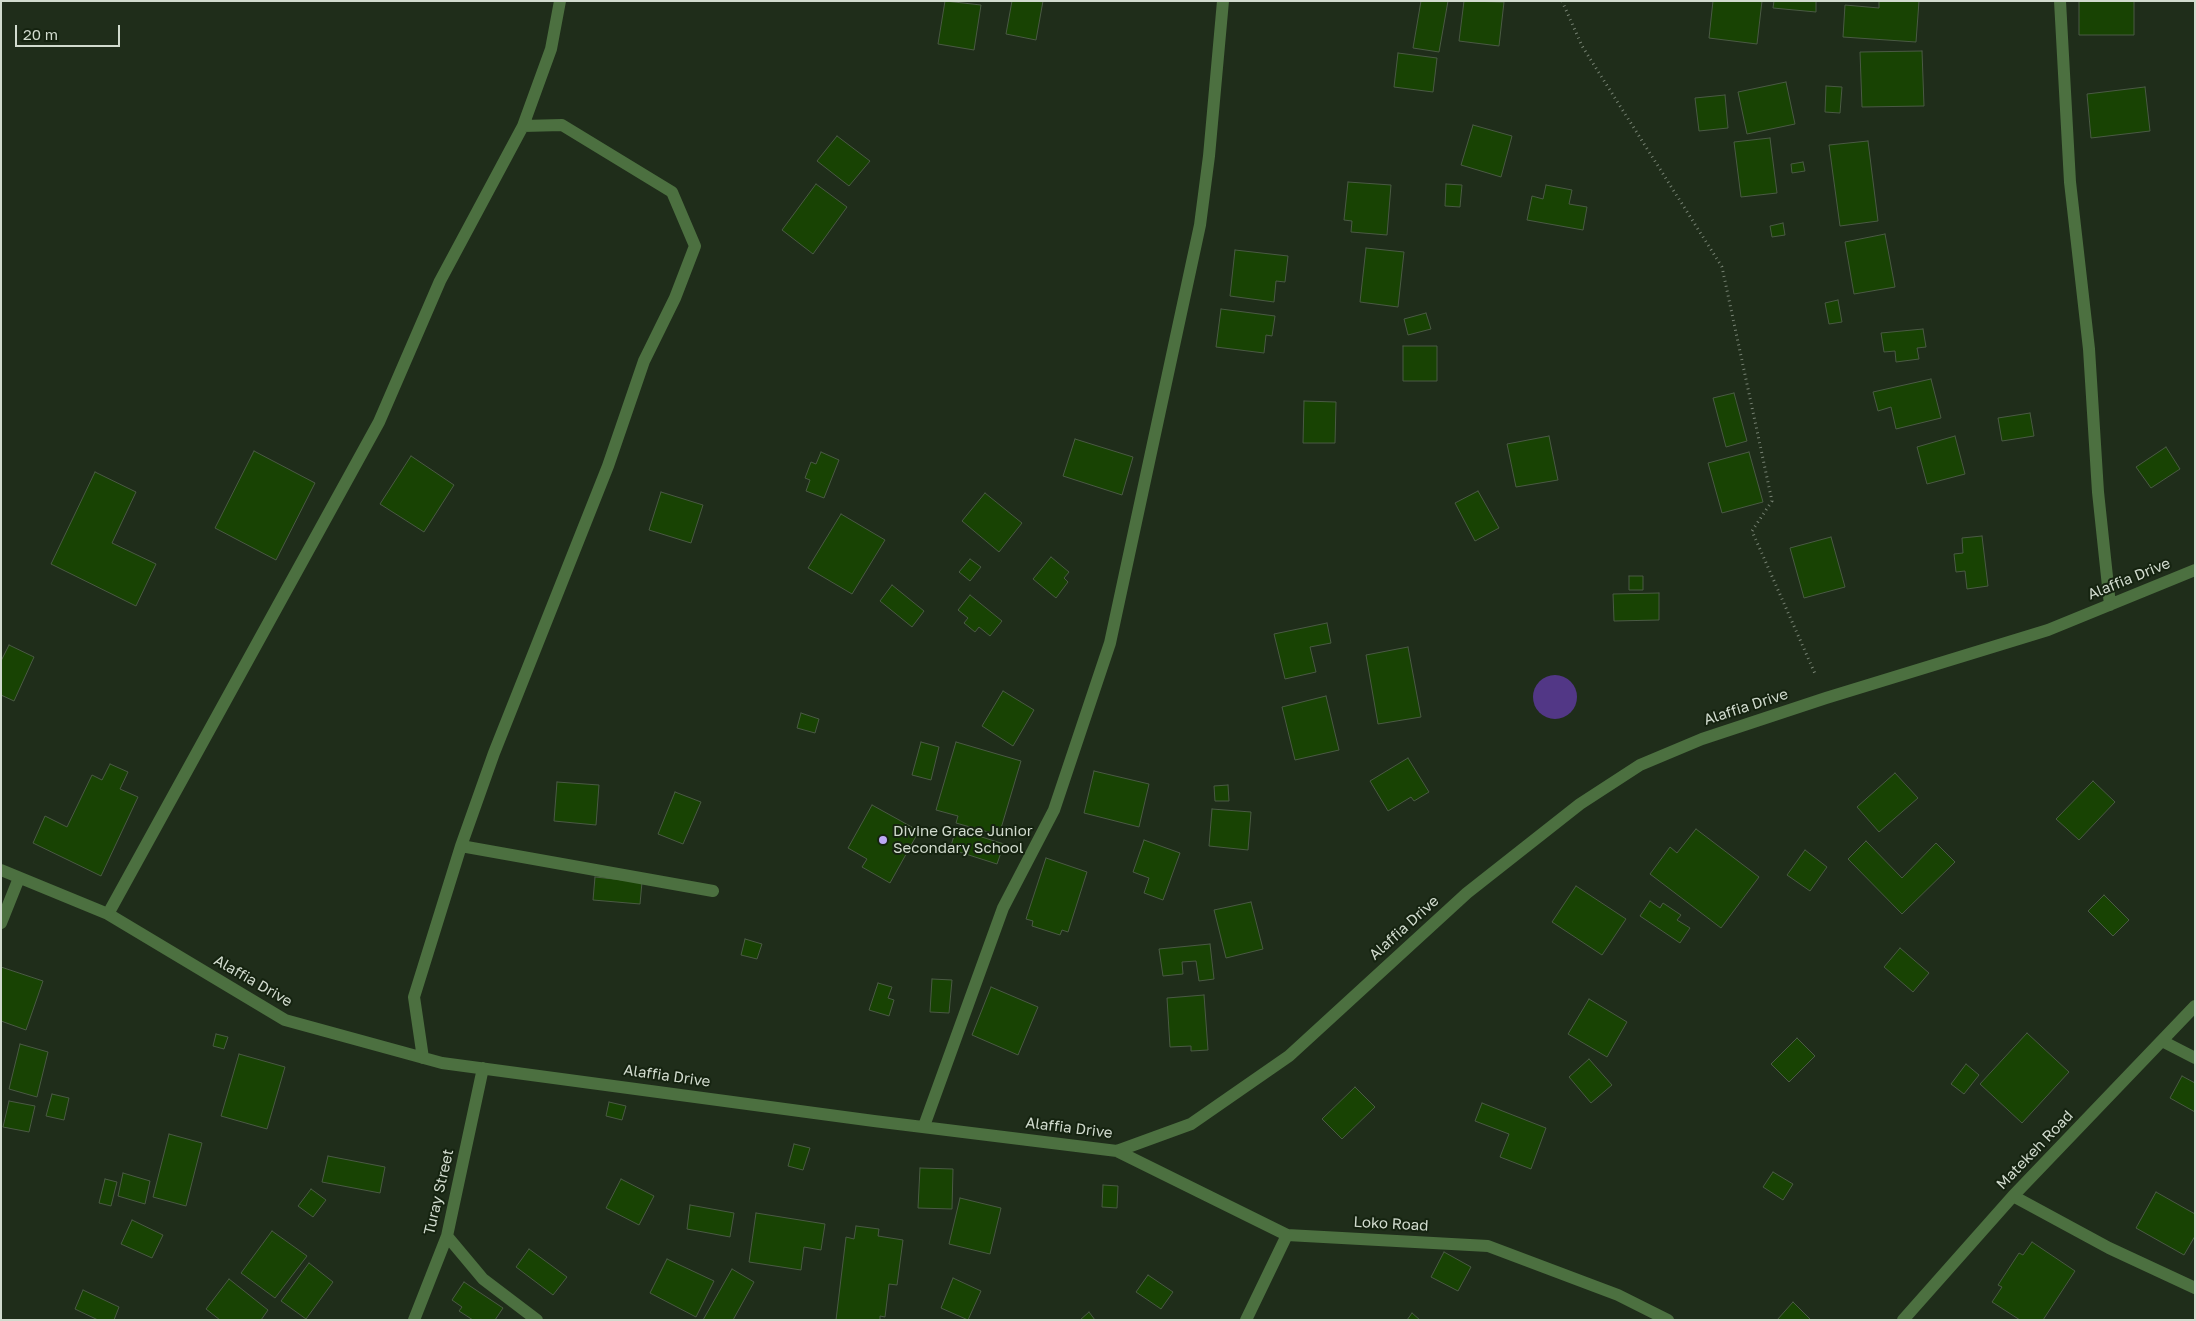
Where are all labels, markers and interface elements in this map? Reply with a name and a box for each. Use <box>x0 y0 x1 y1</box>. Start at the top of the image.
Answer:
scale bar <box>18 15 122 47</box>
text: 20 m <box>23 25 58 43</box>
street label: Alaffia Drive <box>2085 554 2173 604</box>
street label: Alaffia Drive <box>1702 685 1790 729</box>
place label: Divine Grace Junior Secondary School <box>893 822 1032 857</box>
marker: Divine Grace Junior Secondary School <box>877 834 889 846</box>
street label: Alaffia Drive <box>1365 892 1443 964</box>
street label: Alaffia Drive <box>211 951 295 1011</box>
street label: Alaffia Drive <box>622 1061 712 1091</box>
street label: Matekeh Road <box>1993 1107 2077 1193</box>
street label: Alaffia Drive <box>1024 1114 1114 1142</box>
street label: Turay Street <box>420 1147 458 1237</box>
street label: Loko Road <box>1353 1213 1429 1235</box>

